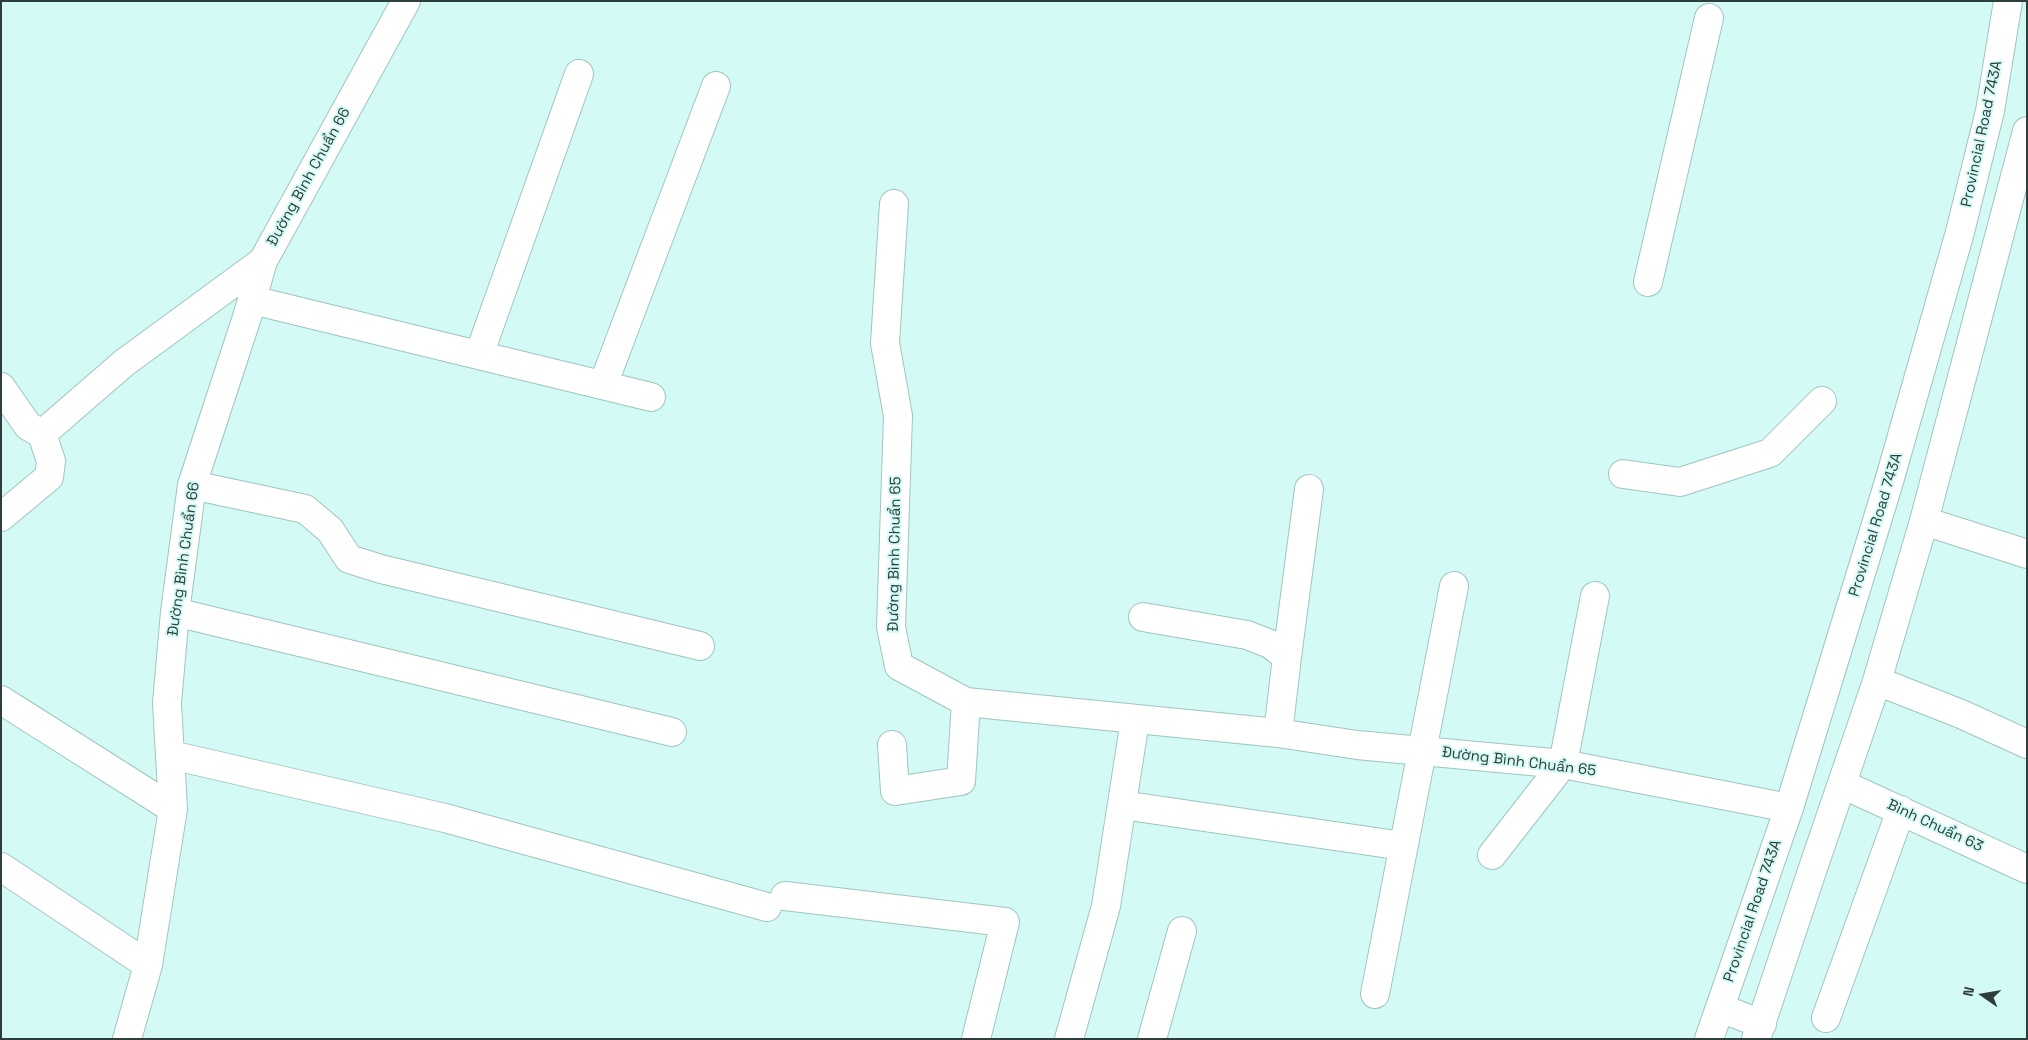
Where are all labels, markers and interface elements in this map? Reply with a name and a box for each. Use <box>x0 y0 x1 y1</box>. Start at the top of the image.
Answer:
street label: Provincial Road 743A <box>1958 59 2006 209</box>
street label: Đường Bình Chuẩn 66 <box>263 105 355 249</box>
street label: Provincial Road 743A <box>1846 451 1906 599</box>
street label: Đường Bình Chuẩn 65 <box>885 476 905 632</box>
street label: Đường Bình Chuẩn 66 <box>164 481 204 637</box>
street label: Đường Bình Chuẩn 65 <box>1441 744 1597 780</box>
street label: Bình Chuẩn 63 <box>1884 796 1986 856</box>
street label: Provincial Road 743A <box>1720 838 1786 984</box>
north arrow <box>1958 970 2008 1020</box>
text: N <box>1959 985 1978 998</box>

